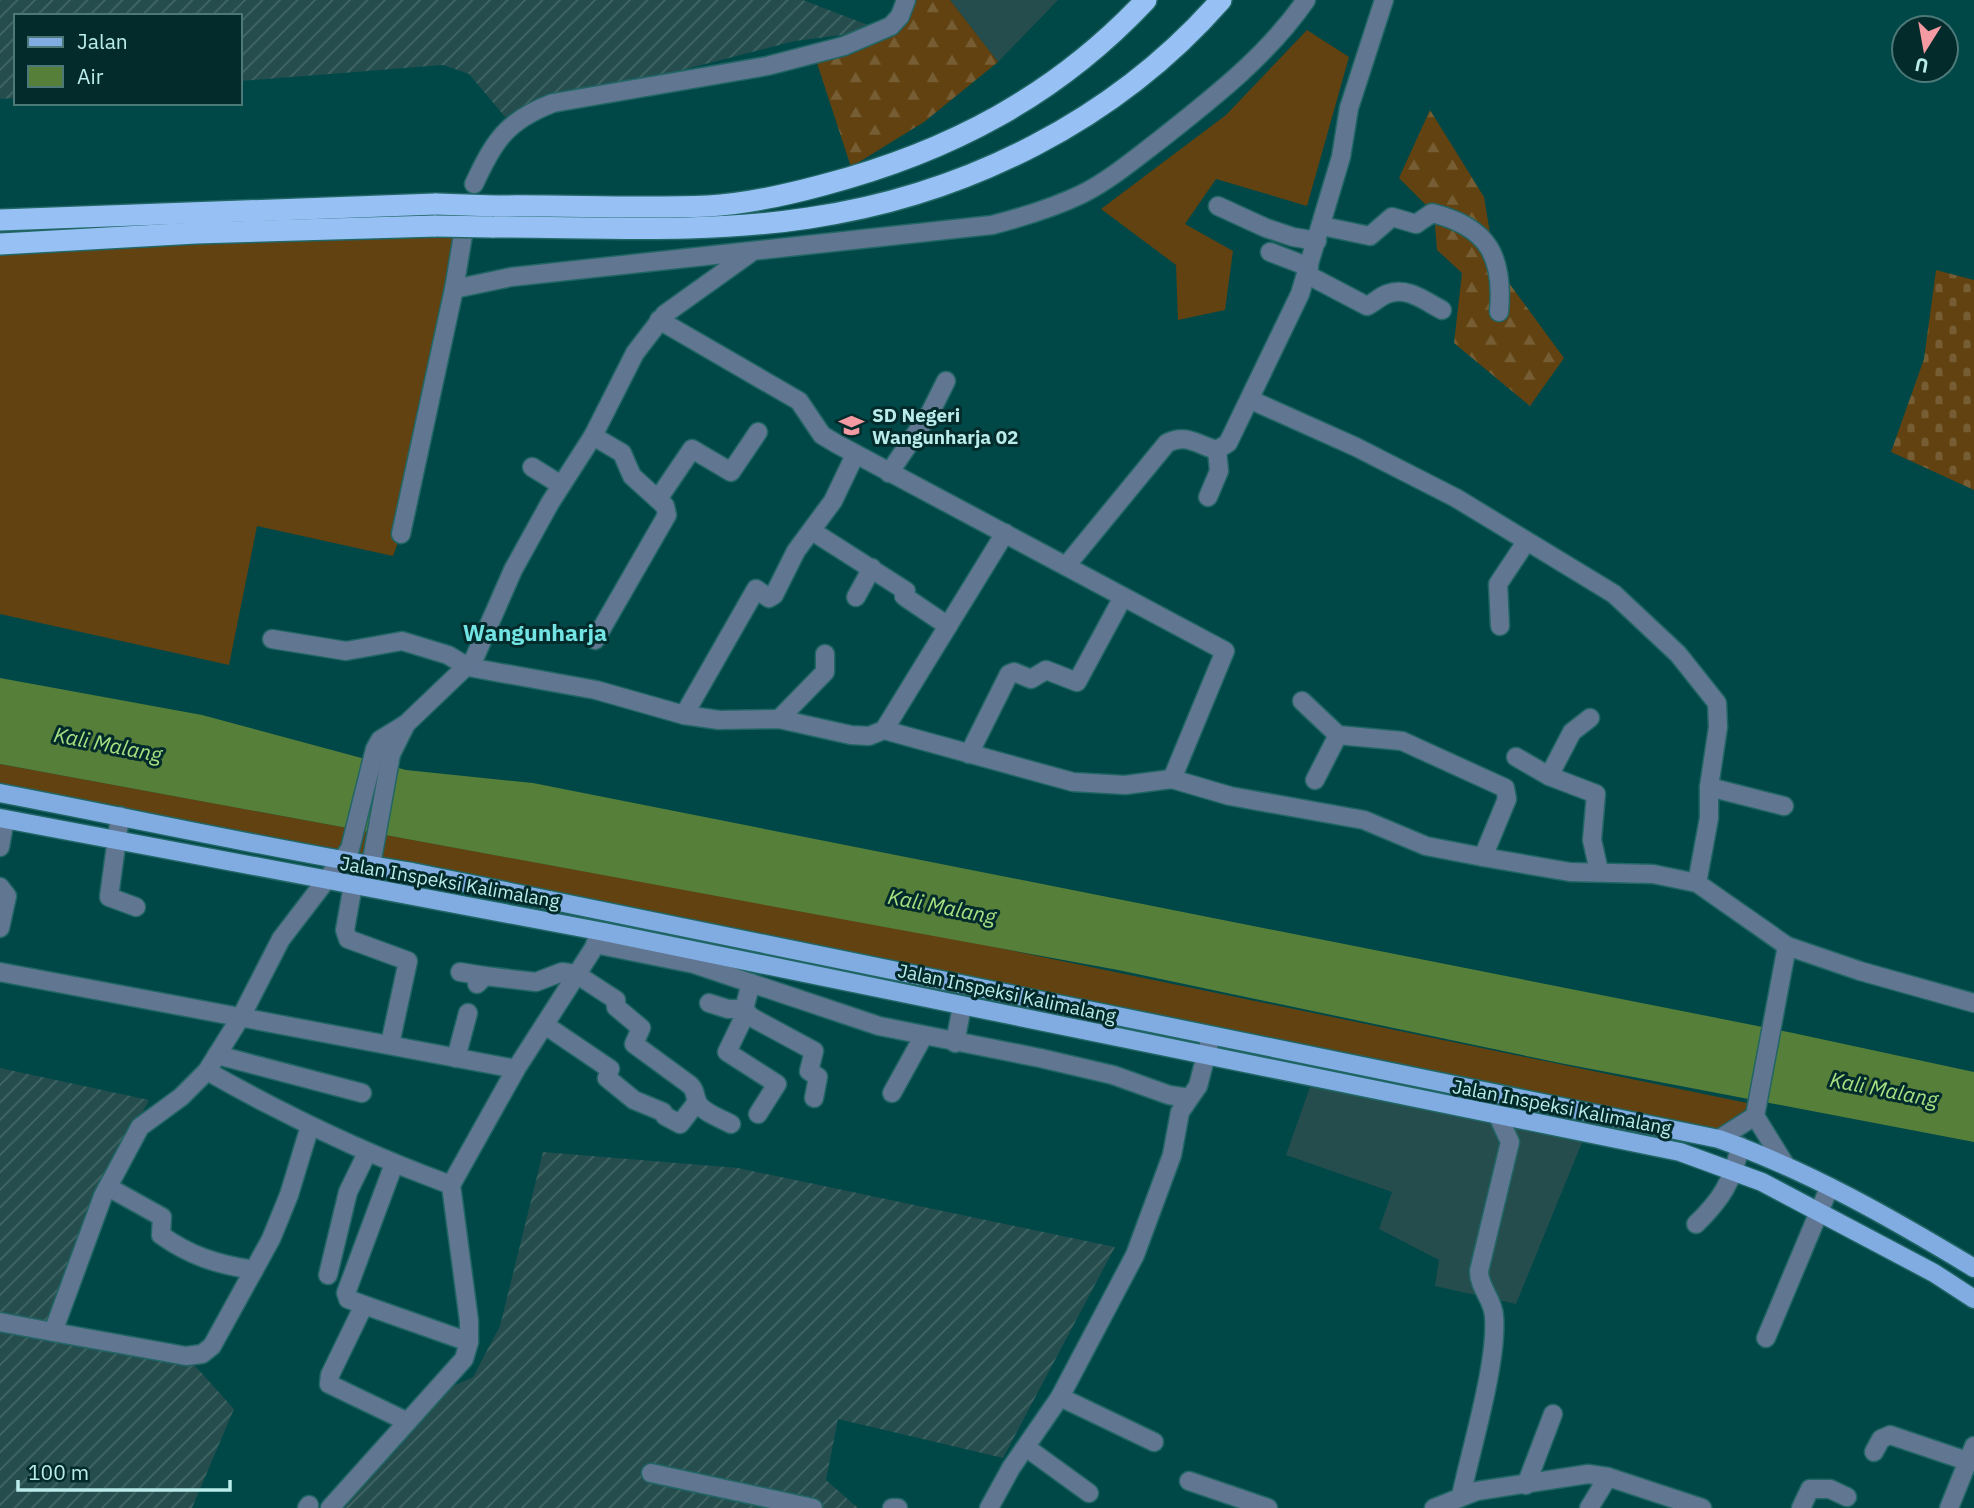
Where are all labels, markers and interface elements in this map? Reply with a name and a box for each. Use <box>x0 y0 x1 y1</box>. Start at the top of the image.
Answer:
legend <box>14 14 242 105</box>
north arrow <box>1890 14 1960 84</box>
text: Jalan <box>77 27 128 55</box>
text: U <box>1913 53 1931 79</box>
text: Air <box>77 62 104 90</box>
place label: SD Negeri Wangunharja 02 <box>872 403 1018 449</box>
school or university icon: SD Negeri Wangunharja 02 <box>838 412 866 440</box>
district label: Wangunharja <box>463 617 607 647</box>
water label: Kali Malang <box>52 720 166 768</box>
street label: Jalan Inspeksi Kalimalang <box>338 851 562 913</box>
water label: Kali Malang <box>886 882 1000 930</box>
street label: Jalan Inspeksi Kalimalang <box>896 958 1118 1028</box>
water label: Kali Malang <box>1828 1065 1942 1113</box>
street label: Jalan Inspeksi Kalimalang <box>1450 1074 1674 1140</box>
scale bar <box>18 1448 229 1492</box>
text: 100 m <box>28 1458 89 1486</box>

